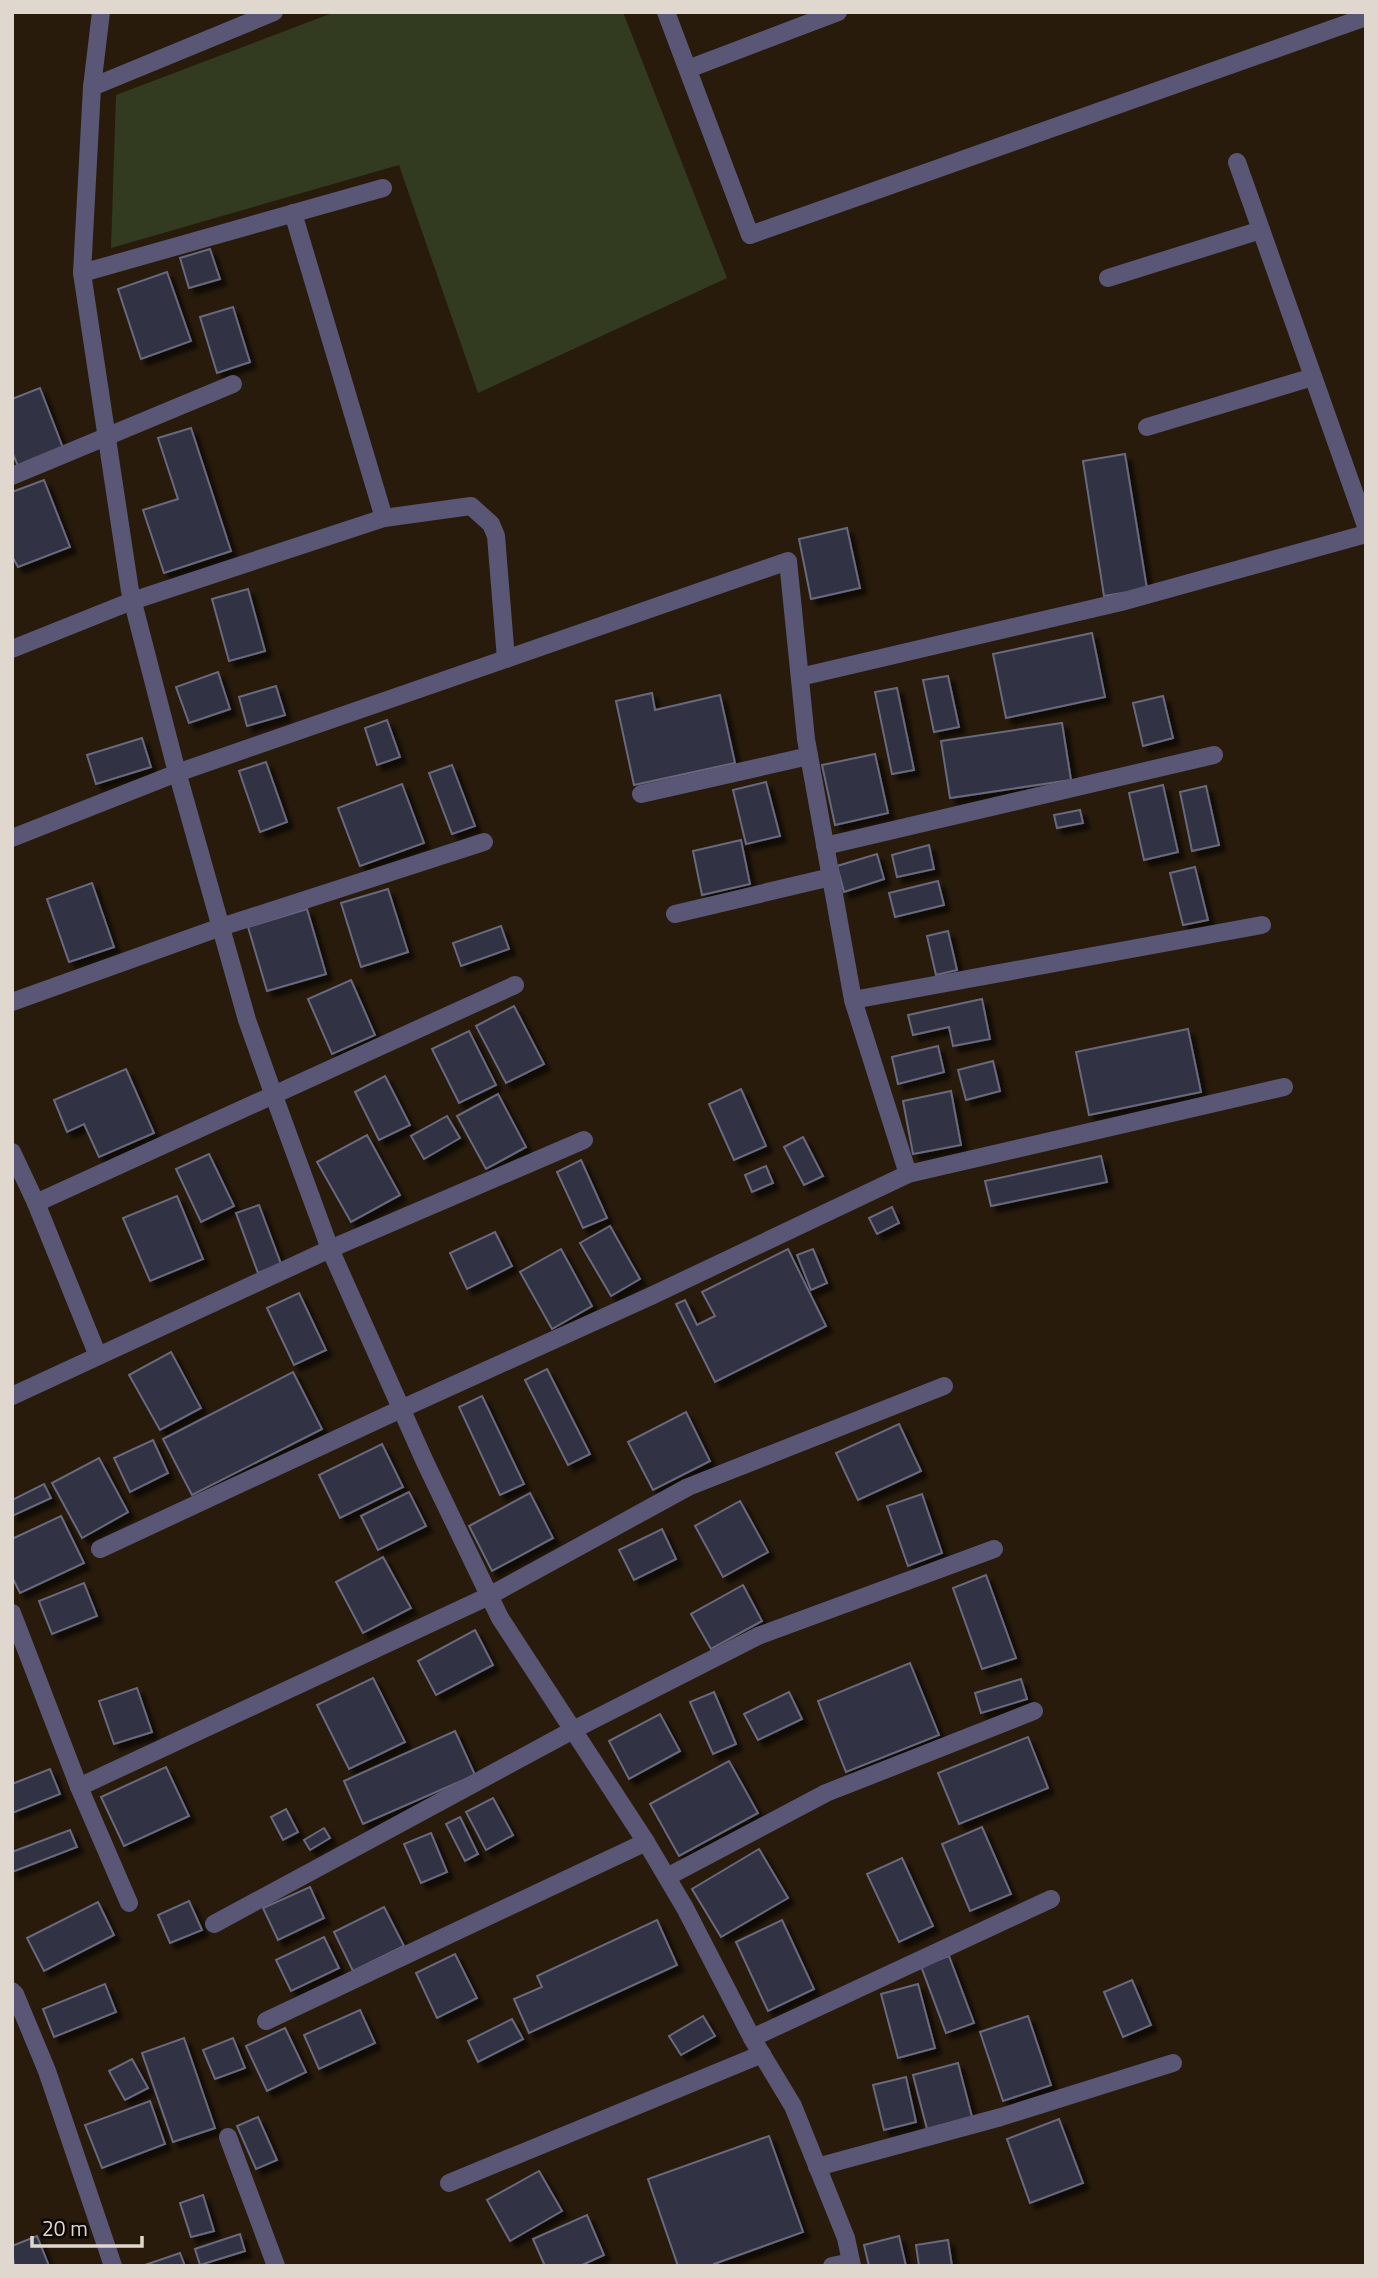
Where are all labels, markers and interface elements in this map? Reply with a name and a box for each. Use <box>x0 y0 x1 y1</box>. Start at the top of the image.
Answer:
scale bar <box>32 2204 142 2248</box>
text: 20 m <box>42 2212 88 2244</box>

